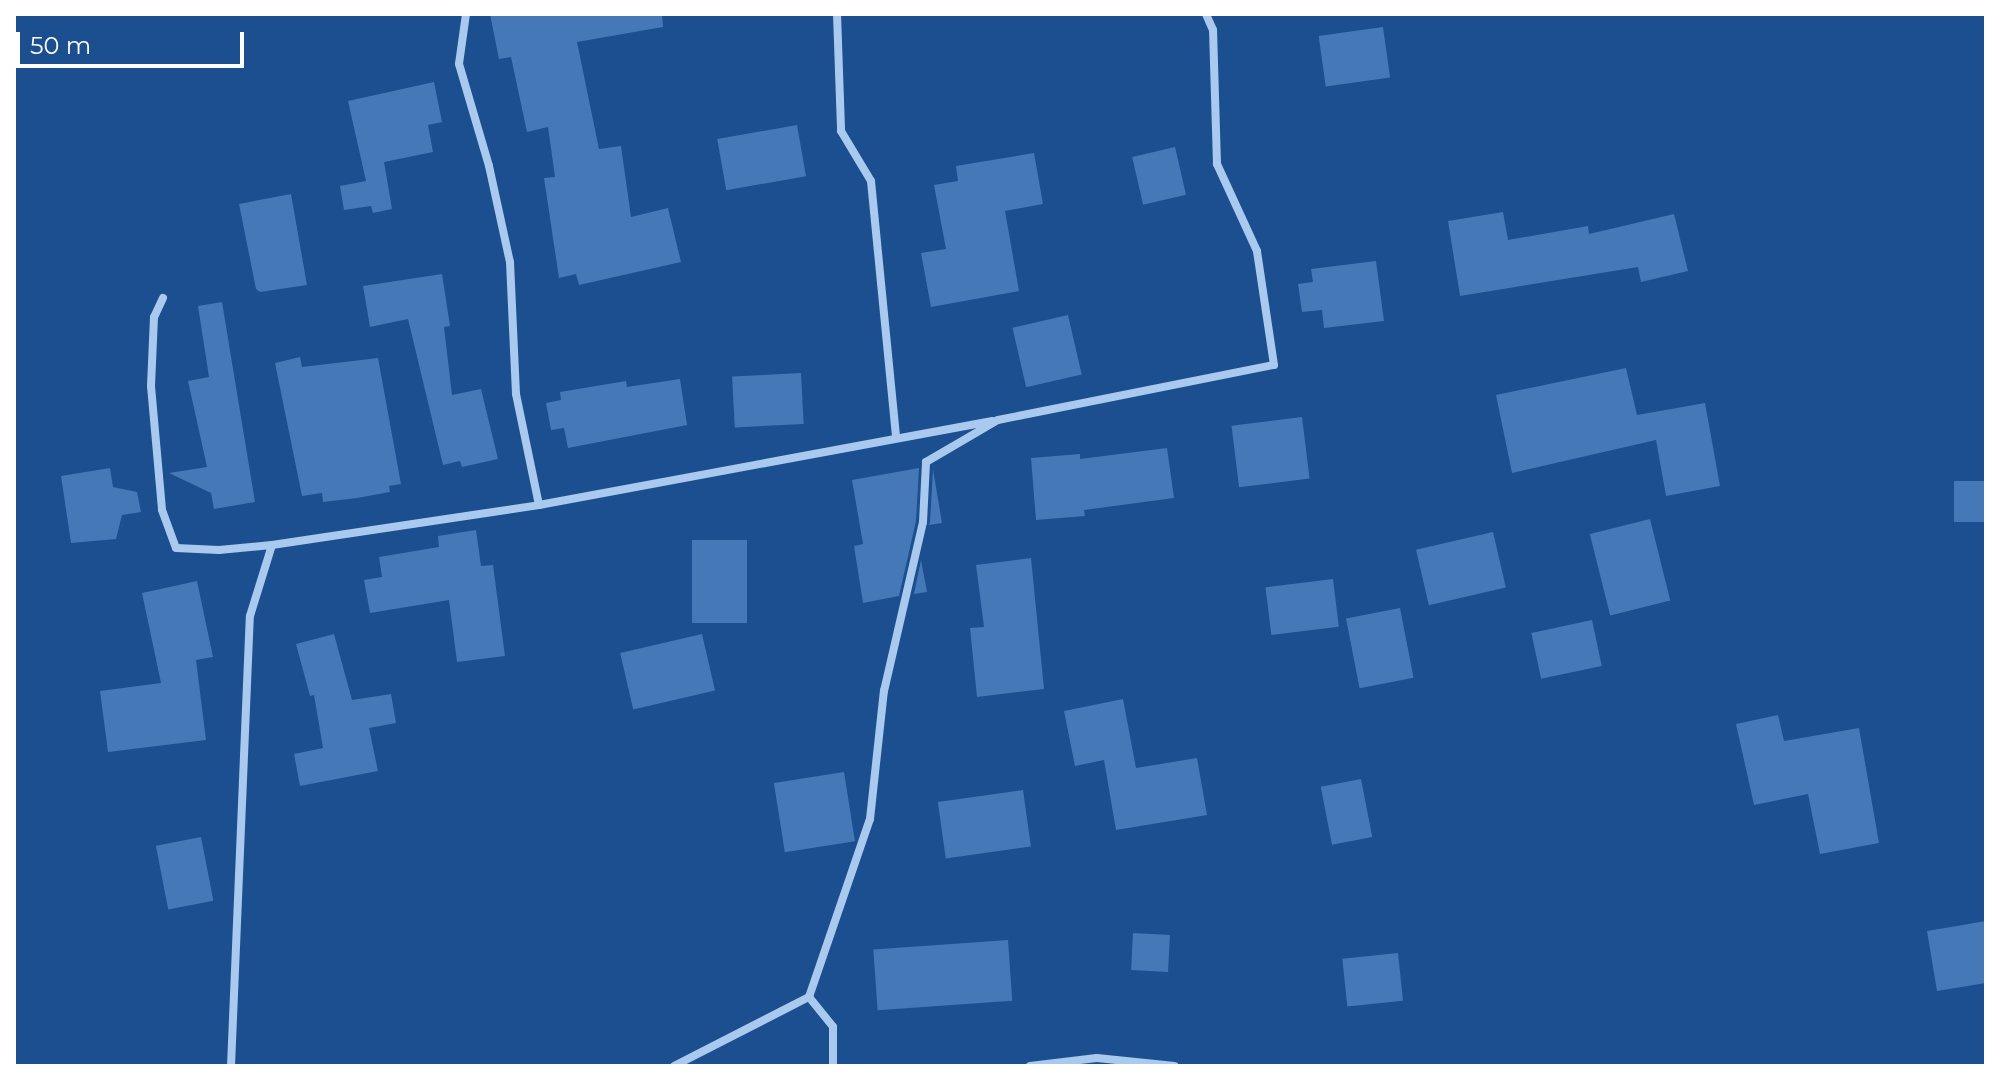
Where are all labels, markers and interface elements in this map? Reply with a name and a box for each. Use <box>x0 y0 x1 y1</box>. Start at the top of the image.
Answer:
scale bar <box>20 16 248 66</box>
text: 50 m <box>30 31 91 60</box>

